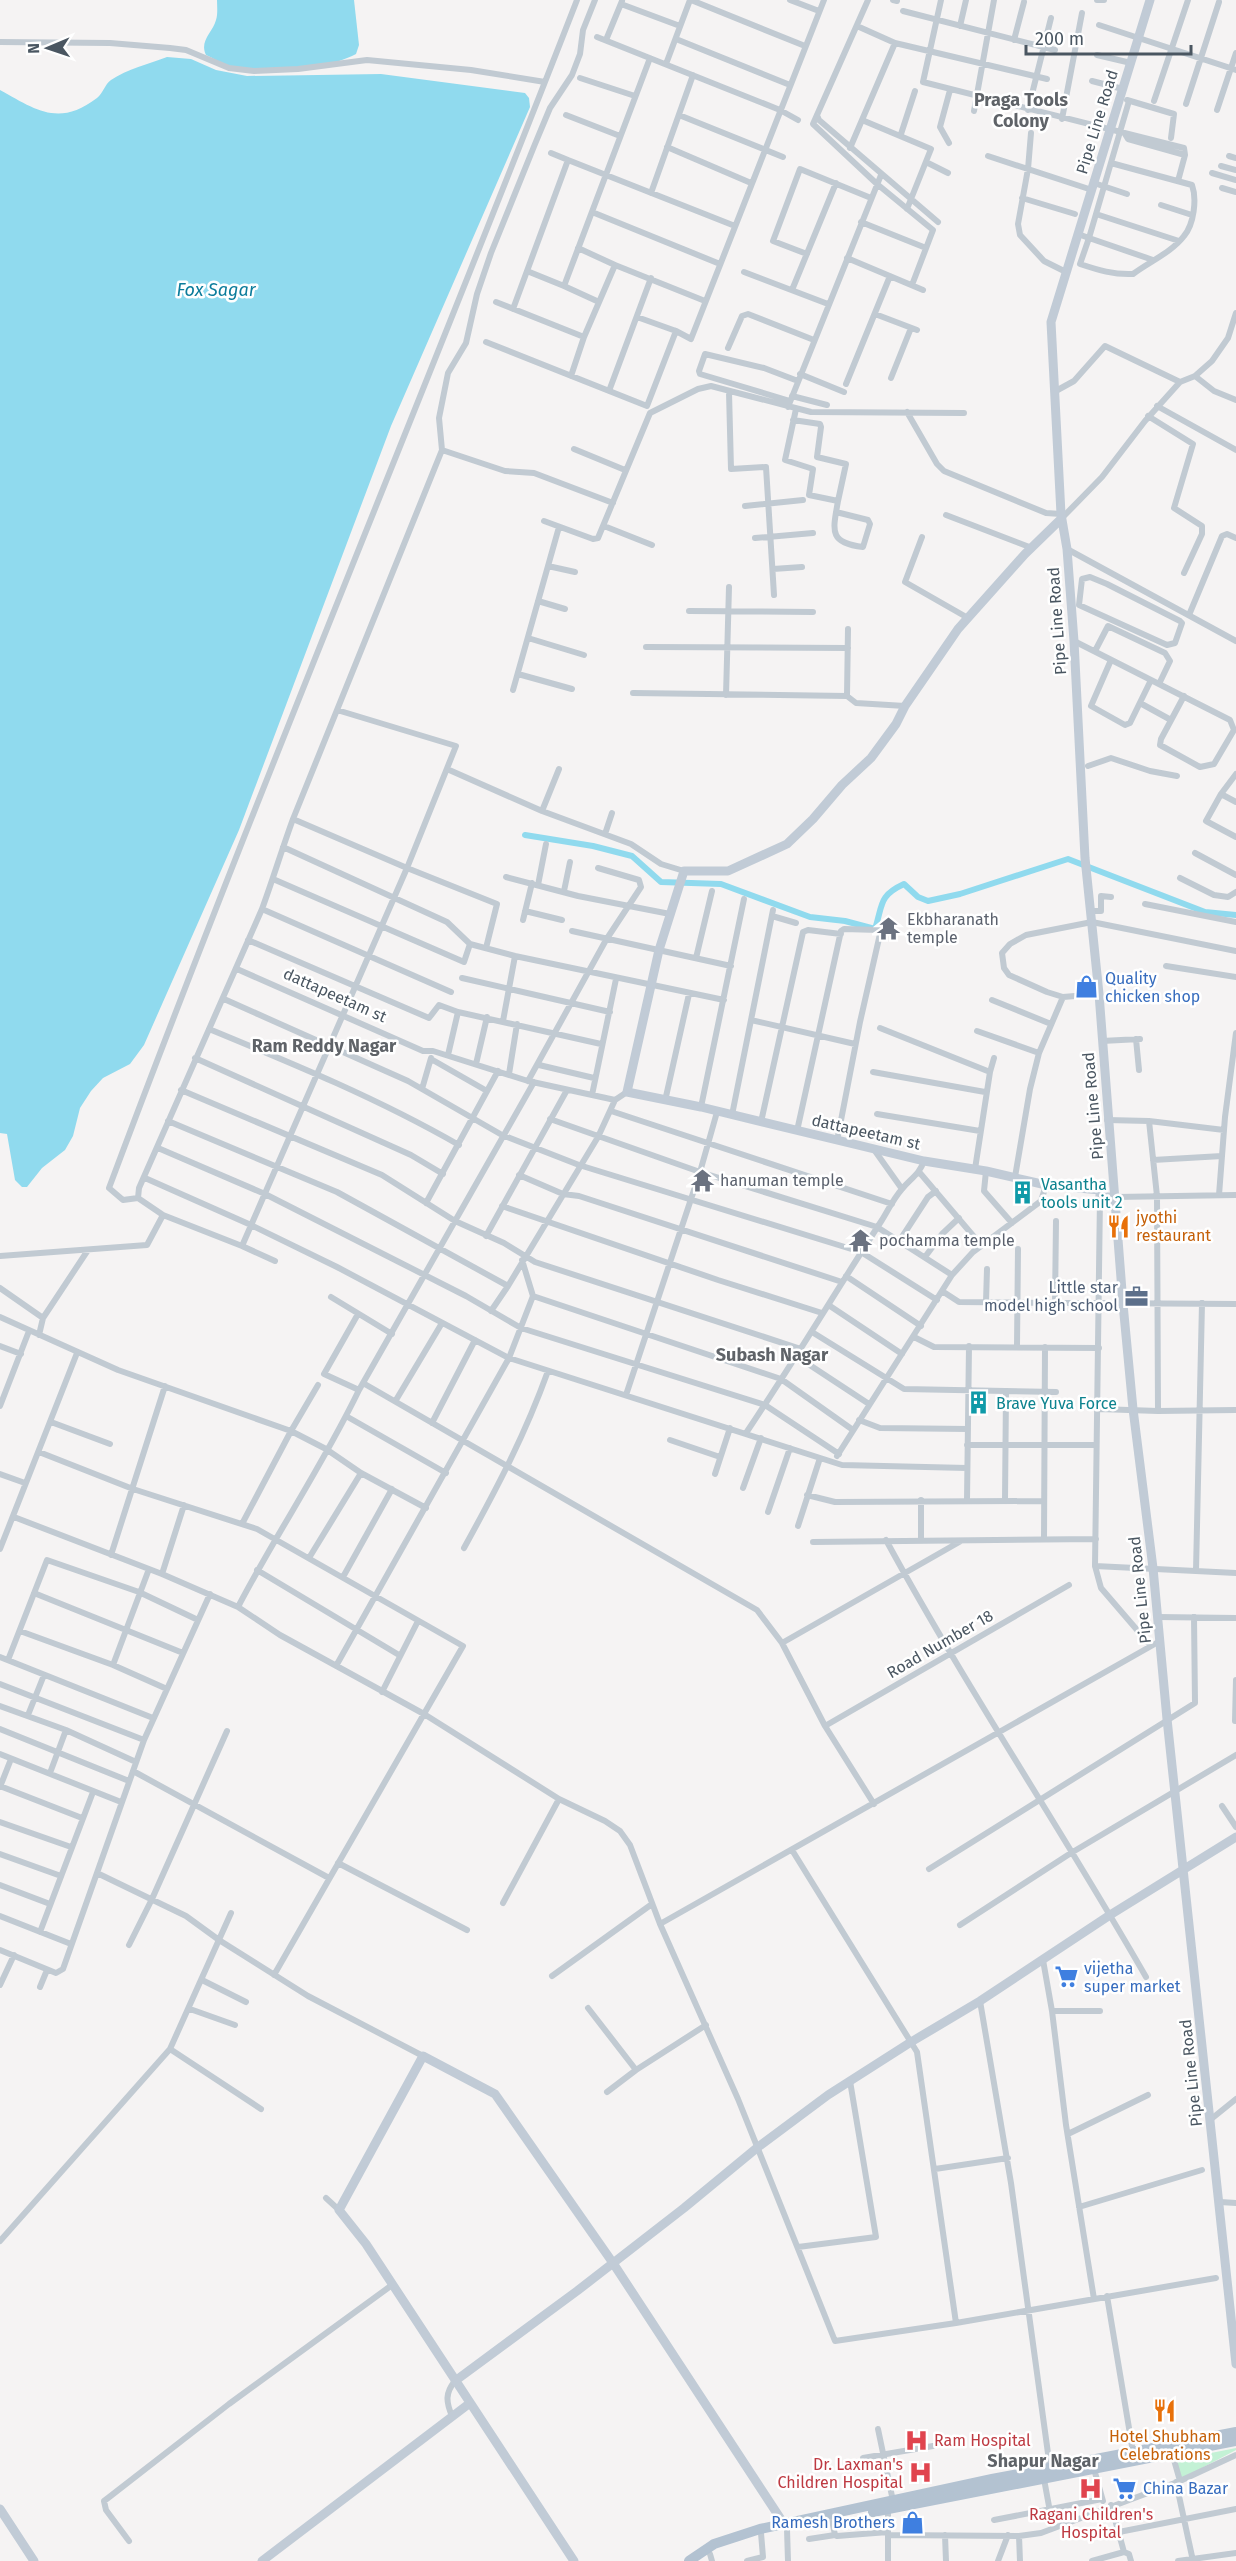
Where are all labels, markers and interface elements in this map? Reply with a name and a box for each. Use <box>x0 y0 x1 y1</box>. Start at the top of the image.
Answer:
north arrow <box>18 18 78 78</box>
scale bar <box>1026 18 1191 56</box>
text: 200 m <box>1035 28 1084 50</box>
text: N <box>24 43 43 54</box>
street label: Pipe Line Road <box>1072 68 1122 176</box>
district label: Praga Tools Colony <box>974 89 1068 132</box>
water label: Fox Sagar <box>176 279 257 301</box>
street label: Pipe Line Road <box>1044 566 1070 676</box>
place label: Ekbharanath temple <box>907 910 999 947</box>
temple icon: Ekbharanath temple <box>876 915 902 941</box>
street label: dattapeetam st <box>280 964 390 1026</box>
place label: Quality chicken shop <box>1105 969 1200 1006</box>
shop icon: Quality chicken shop <box>1074 974 1100 1000</box>
district label: Ram Reddy Nagar <box>252 1035 397 1057</box>
street label: Pipe Line Road <box>1079 1051 1107 1161</box>
street label: dattapeetam st <box>810 1110 922 1154</box>
temple icon: hanuman temple <box>689 1167 715 1193</box>
place label: hanuman temple <box>720 1171 844 1190</box>
place label: Vasantha tools unit 2 <box>1041 1175 1123 1212</box>
building icon: Vasantha tools unit 2 <box>1010 1180 1036 1206</box>
place label: jyothi restaurant <box>1135 1208 1211 1245</box>
restaurant icon: jyothi restaurant <box>1105 1213 1131 1239</box>
temple icon: pochamma temple <box>848 1227 874 1253</box>
place label: pochamma temple <box>879 1231 1015 1250</box>
place label: Little star model high school <box>984 1278 1119 1315</box>
office icon: Little star model high school <box>1123 1283 1149 1309</box>
district label: Subash Nagar <box>716 1344 829 1366</box>
building icon: Brave Yuva Force <box>965 1390 991 1416</box>
place label: Brave Yuva Force <box>996 1394 1117 1413</box>
street label: Pipe Line Road <box>1125 1535 1155 1645</box>
street label: Road Number 18 <box>884 1606 997 1682</box>
place label: vijetha super market <box>1084 1959 1181 1996</box>
supermarket icon: vijetha super market <box>1053 1964 1079 1990</box>
street label: Pipe Line Road <box>1176 2018 1206 2128</box>
restaurant icon: Hotel Shubham Celebrations <box>1152 2398 1178 2424</box>
hospital icon: Ram Hospital <box>903 2427 929 2453</box>
place label: Hotel Shubham Celebrations <box>1109 2427 1221 2464</box>
place label: Ram Hospital <box>934 2431 1031 2450</box>
district label: Shapur Nagar <box>987 2450 1099 2472</box>
place label: Dr. Laxman's Children Hospital <box>777 2455 903 2492</box>
hospital icon: Dr. Laxman's Children Hospital <box>908 2460 934 2486</box>
supermarket icon: China Bazar <box>1112 2475 1138 2501</box>
hospital icon: Ragani Children's Hospital <box>1078 2476 1104 2502</box>
place label: China Bazar <box>1143 2479 1229 2498</box>
place label: Ragani Children's Hospital <box>1029 2505 1153 2542</box>
shop icon: Ramesh Brothers <box>900 2509 926 2535</box>
place label: Ramesh Brothers <box>771 2513 895 2532</box>

